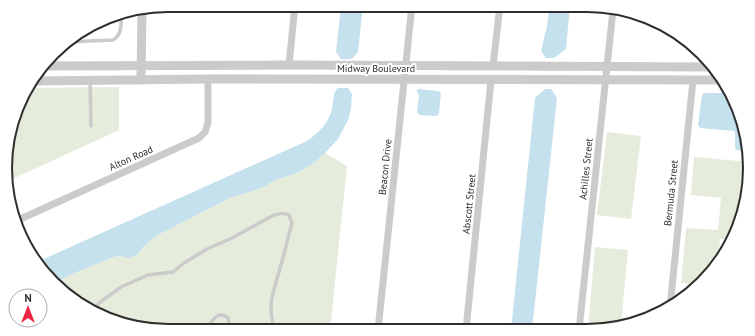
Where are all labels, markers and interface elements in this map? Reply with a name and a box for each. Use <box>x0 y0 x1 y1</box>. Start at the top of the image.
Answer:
street label: Midway Boulevard <box>337 62 415 75</box>
street label: Achilles Street <box>576 137 596 200</box>
street label: Beacon Drive <box>376 138 394 196</box>
street label: Alton Road <box>107 143 155 173</box>
street label: Bermuda Street <box>661 159 681 227</box>
street label: Abscott Street <box>459 173 479 235</box>
north arrow <box>8 288 48 328</box>
text: N <box>24 291 32 305</box>

